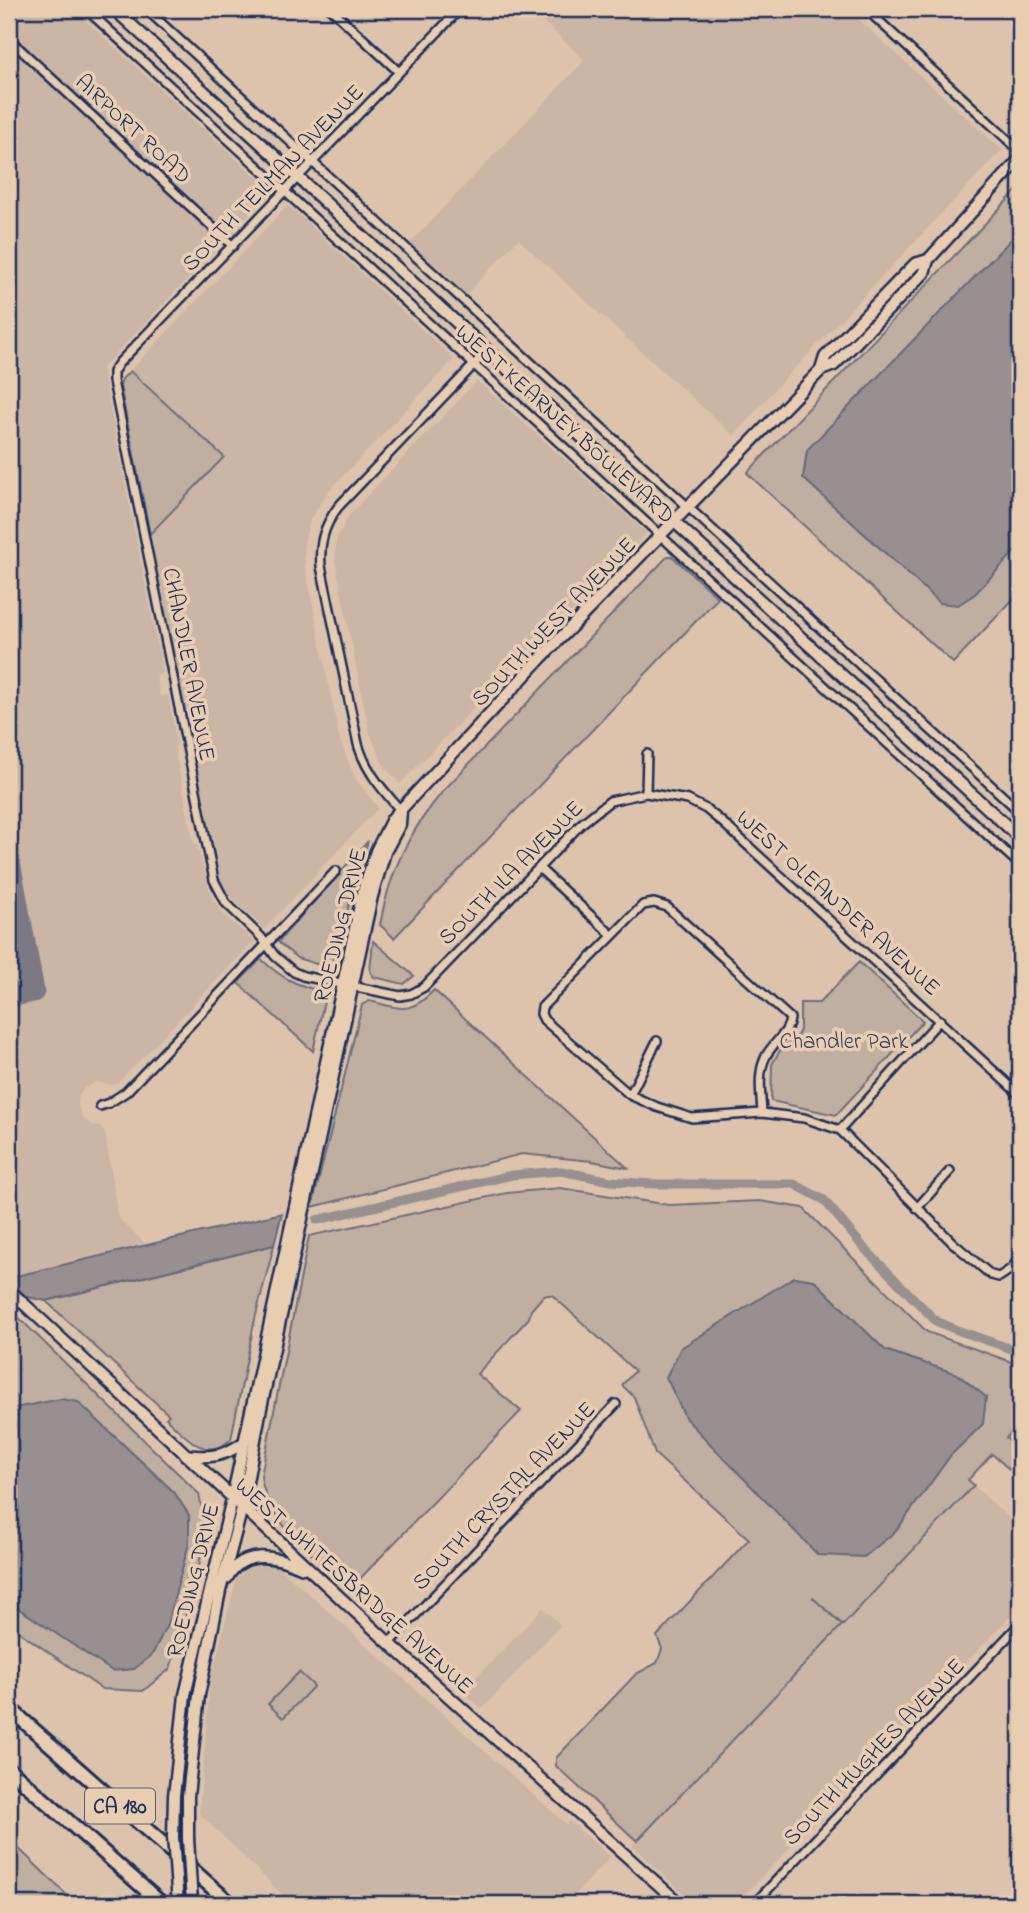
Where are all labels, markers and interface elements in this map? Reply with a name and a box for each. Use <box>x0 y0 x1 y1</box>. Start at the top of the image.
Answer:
street label: AIRPORT ROAD <box>67 67 198 193</box>
street label: SOUTH TEILMAN AVENUE <box>175 77 373 280</box>
street label: WEST KEARNEY BOULEVARD <box>447 317 681 533</box>
street label: SOUTH WEST AVENUE <box>465 530 645 715</box>
street label: CHANDLER AVENUE <box>153 565 222 764</box>
street label: SOUTH ILA AVENUE <box>432 794 592 954</box>
street label: WEST OLEANDER AVENUE <box>728 803 947 1005</box>
street label: ROEDING DRIVE <box>306 845 377 1006</box>
park label: Chandler Park <box>780 1026 909 1059</box>
street label: SOUTH CRYSTAL AVENUE <box>405 1395 604 1599</box>
street label: WEST WHITESBRIDGE AVENUE <box>227 1470 480 1703</box>
street label: ROEDING DRIVE <box>159 1500 230 1661</box>
street label: SOUTH HUGHES AVENUE <box>776 1651 973 1854</box>
road number: CA 180 <box>85 1788 155 1824</box>

